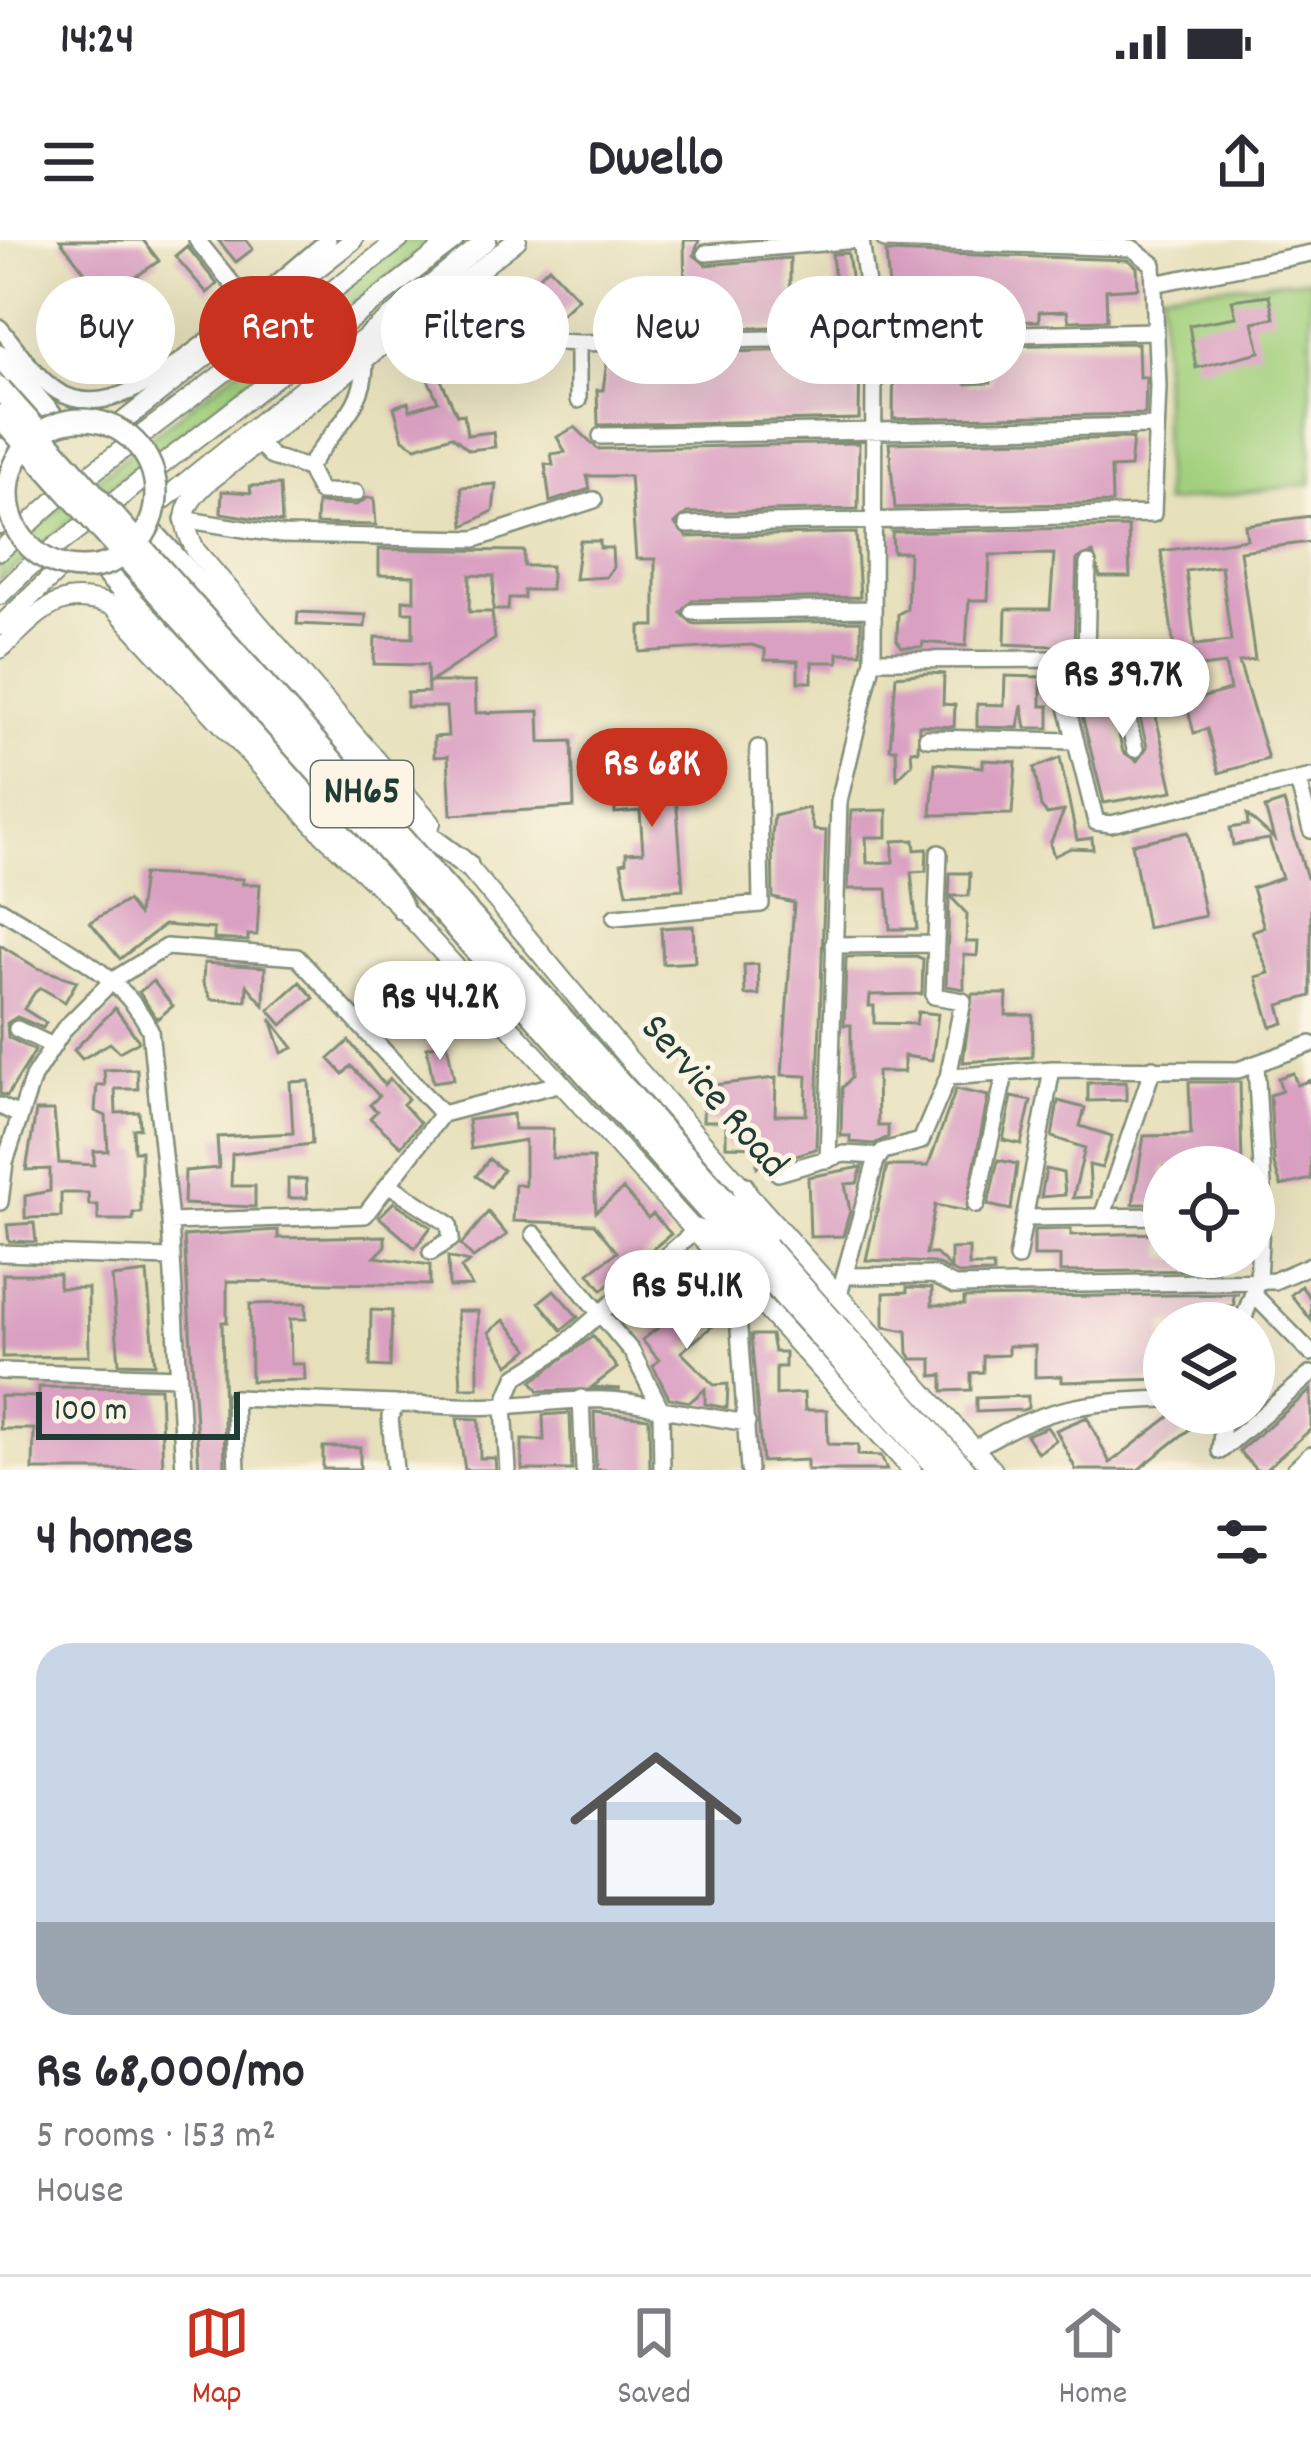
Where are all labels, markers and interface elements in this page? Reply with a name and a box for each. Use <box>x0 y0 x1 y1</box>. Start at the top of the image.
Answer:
text: 14:24 <box>60 10 134 74</box>
text: Dwello <box>587 124 724 201</box>
icon: menu <box>36 129 102 195</box>
icon: share <box>1209 129 1275 195</box>
chip: Buy <box>36 276 175 384</box>
chip: Rent <box>199 276 357 384</box>
chip: Filters <box>381 276 569 384</box>
chip: New <box>593 276 743 384</box>
chip: Apartment <box>767 276 1026 384</box>
pin: Rs 39.7K <box>999 639 1247 741</box>
text: Rs 39.7K <box>1064 650 1182 705</box>
pin: Rs 68K <box>554 728 750 830</box>
text: Rs 68K <box>603 739 701 794</box>
road number: NH65 <box>311 761 413 827</box>
pin: Rs 44.2K <box>316 961 564 1063</box>
text: Rs 44.2K <box>381 972 499 1027</box>
street label: Service Road <box>623 1002 801 1194</box>
map controls <box>1143 1146 1275 1434</box>
button: locate <box>1143 1146 1275 1278</box>
pin: Rs 54.1K <box>563 1250 811 1352</box>
text: Rs 54.1K <box>631 1261 743 1316</box>
button: layers <box>1143 1302 1275 1434</box>
scale bar <box>36 1386 240 1439</box>
text: 100 m <box>54 1389 127 1436</box>
text: 4 homes <box>36 1506 194 1578</box>
icon: filters <box>1209 1509 1275 1575</box>
icon: home <box>548 1721 764 1937</box>
text: Rs 68,000/mo <box>36 2039 305 2111</box>
text: 5 rooms · 153 m² <box>36 2111 276 2166</box>
text: House <box>36 2166 124 2221</box>
tab: Map <box>184 2300 250 2419</box>
tab: Saved <box>617 2300 691 2419</box>
tab: Home <box>1058 2300 1127 2419</box>

